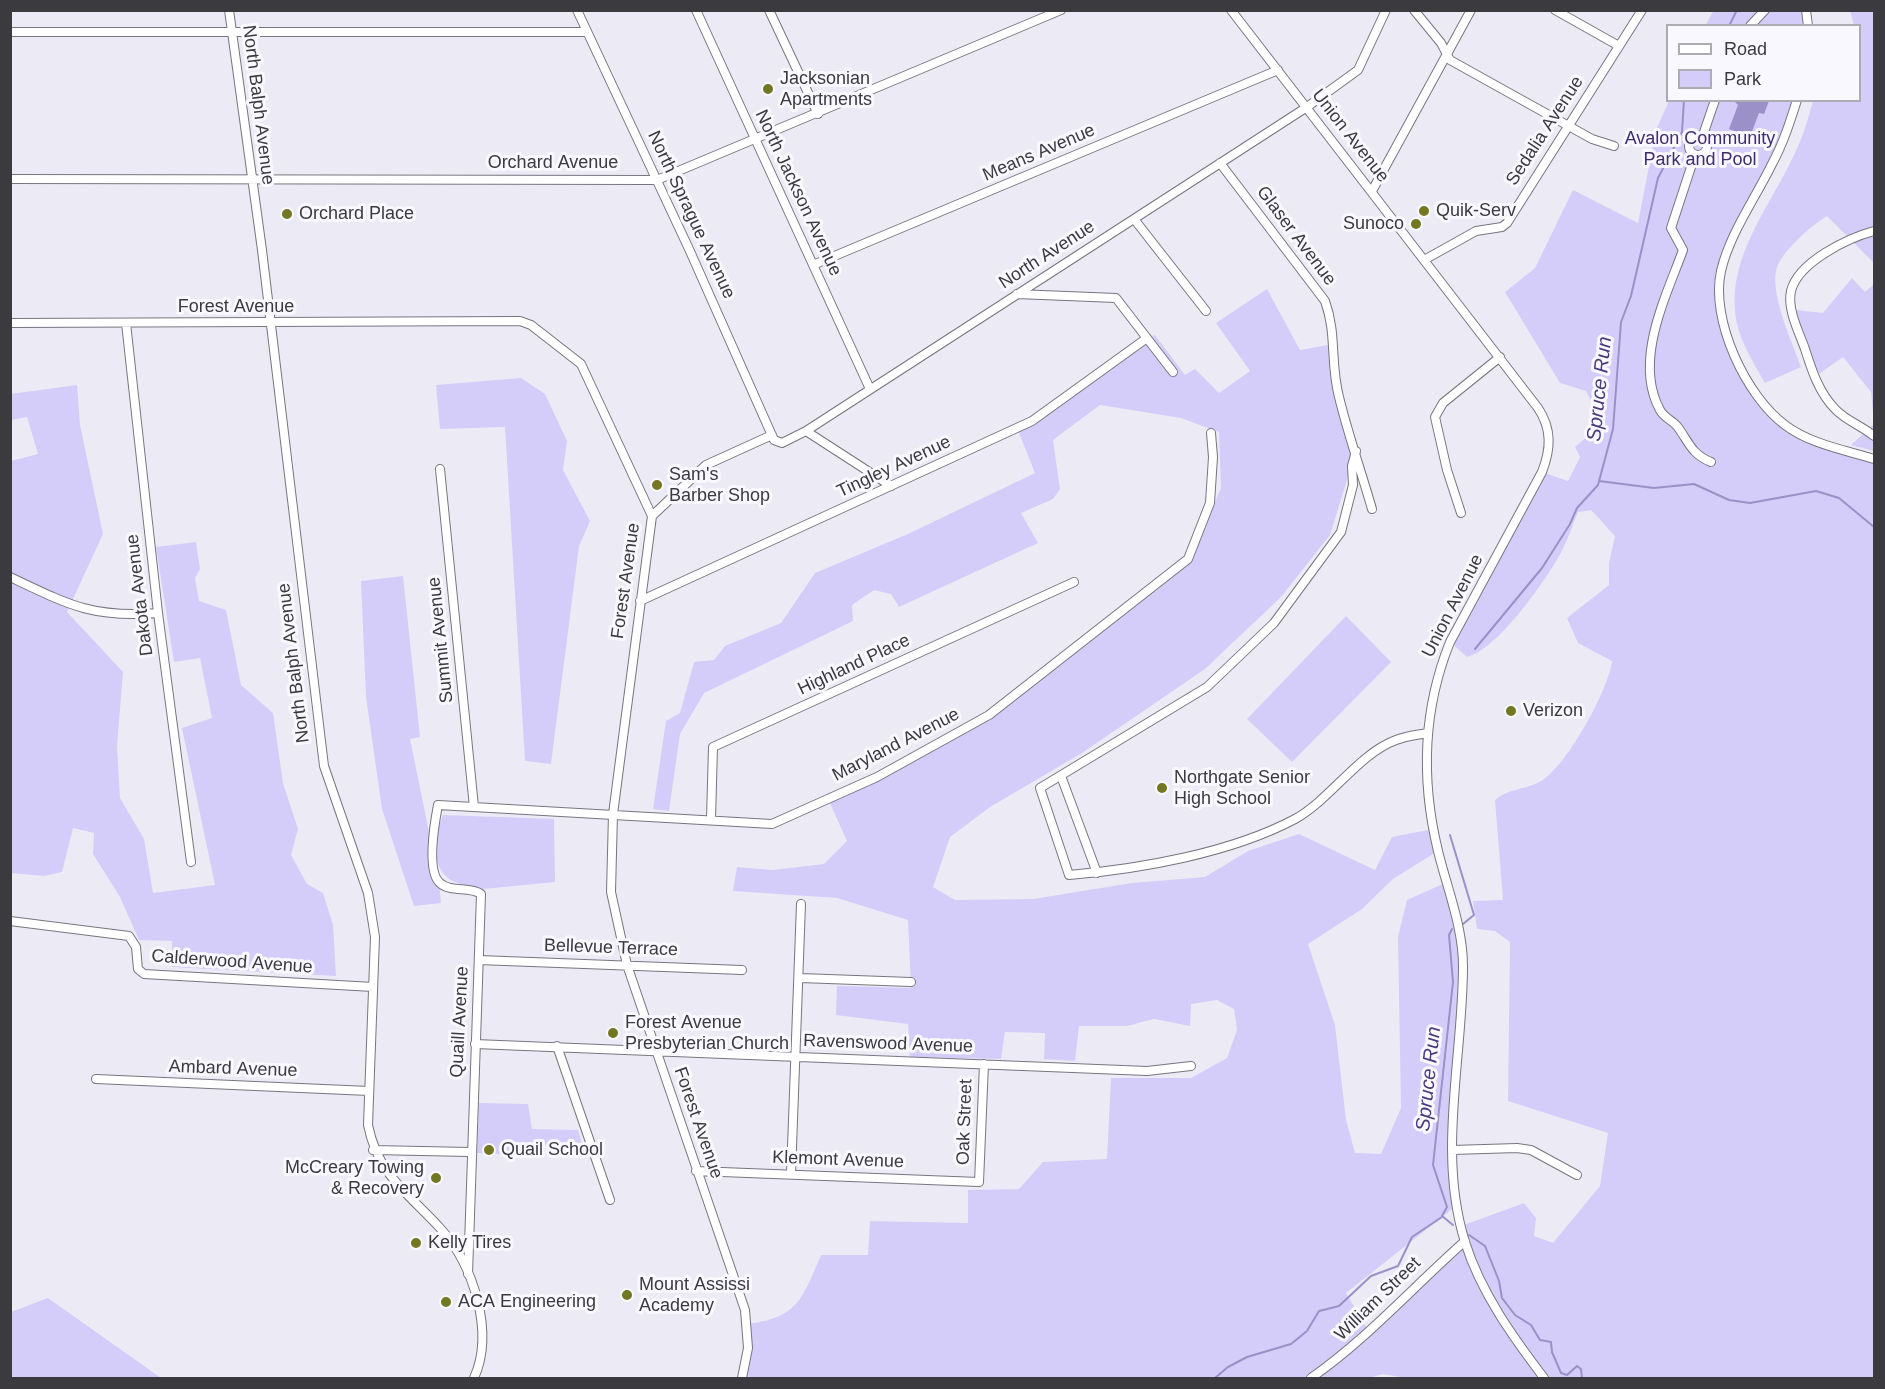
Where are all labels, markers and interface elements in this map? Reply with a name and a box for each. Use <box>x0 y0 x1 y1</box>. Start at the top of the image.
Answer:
street label: North Balph Avenue <box>237 24 279 186</box>
legend <box>1666 24 1861 102</box>
text: Road <box>1724 39 1767 59</box>
place label: Jacksonian Apartments <box>780 68 872 110</box>
text: Park <box>1724 69 1761 89</box>
street label: Sedalia Avenue <box>1502 72 1588 190</box>
marker: Jacksonian Apartments <box>761 82 775 96</box>
street label: Union Avenue <box>1307 85 1393 187</box>
street label: North Jackson Avenue <box>750 107 846 279</box>
street label: Means Avenue <box>980 120 1098 186</box>
street label: North Sprague Avenue <box>643 128 739 302</box>
park label: Avalon Community Park and Pool <box>1625 128 1775 170</box>
street label: Orchard Avenue <box>488 152 618 174</box>
street label: Glaser Avenue <box>1252 182 1340 290</box>
place label: Quik-Serv <box>1436 200 1516 222</box>
place label: Orchard Place <box>299 203 414 225</box>
marker: Quik-Serv <box>1417 204 1431 218</box>
marker: Orchard Place <box>280 207 294 221</box>
place label: Sunoco <box>1343 213 1404 235</box>
street label: North Avenue <box>995 216 1099 294</box>
marker: Sunoco <box>1409 217 1423 231</box>
street label: Forest Avenue <box>178 296 294 318</box>
water label: Spruce Run <box>1583 335 1617 443</box>
street label: Tingley Avenue <box>834 431 954 503</box>
place label: Sam's Barber Shop <box>669 464 770 506</box>
marker: Sam's Barber Shop <box>650 478 664 492</box>
street label: Forest Avenue <box>607 522 645 640</box>
street label: Dakota Avenue <box>122 533 158 657</box>
street label: Union Avenue <box>1418 551 1488 661</box>
street label: Summit Avenue <box>424 576 458 704</box>
street label: North Balph Avenue <box>273 582 315 744</box>
street label: Highland Place <box>795 630 913 700</box>
place label: Verizon <box>1523 700 1583 722</box>
street label: Maryland Avenue <box>829 704 963 786</box>
marker: Verizon <box>1504 704 1518 718</box>
place label: Northgate Senior High School <box>1174 767 1310 810</box>
marker: Northgate Senior High School <box>1155 781 1169 795</box>
street label: Bellevue Terrace <box>544 935 678 961</box>
street label: Calderwood Avenue <box>151 946 313 978</box>
street label: Quaill Avenue <box>446 966 474 1078</box>
place label: Forest Avenue Presbyterian Church <box>625 1012 789 1054</box>
water label: Spruce Run <box>1412 1025 1446 1133</box>
marker: Forest Avenue Presbyterian Church <box>606 1026 620 1040</box>
street label: Ravenswood Avenue <box>803 1030 973 1058</box>
street label: Ambard Avenue <box>168 1056 298 1082</box>
street label: Forest Avenue <box>669 1064 727 1182</box>
street label: Oak Street <box>953 1079 977 1165</box>
place label: Quail School <box>501 1139 603 1161</box>
marker: Quail School <box>482 1143 496 1157</box>
street label: Klemont Avenue <box>772 1147 904 1173</box>
place label: McCreary Towing & Recovery <box>285 1157 424 1200</box>
marker: McCreary Towing & Recovery <box>429 1171 443 1185</box>
place label: Kelly Tires <box>428 1232 511 1254</box>
marker: Kelly Tires <box>409 1236 423 1250</box>
street label: William Street <box>1331 1253 1425 1345</box>
place label: Mount Assissi Academy <box>639 1274 750 1316</box>
marker: Mount Assissi Academy <box>620 1288 634 1302</box>
place label: ACA Engineering <box>458 1291 596 1313</box>
marker: ACA Engineering <box>439 1295 453 1309</box>

